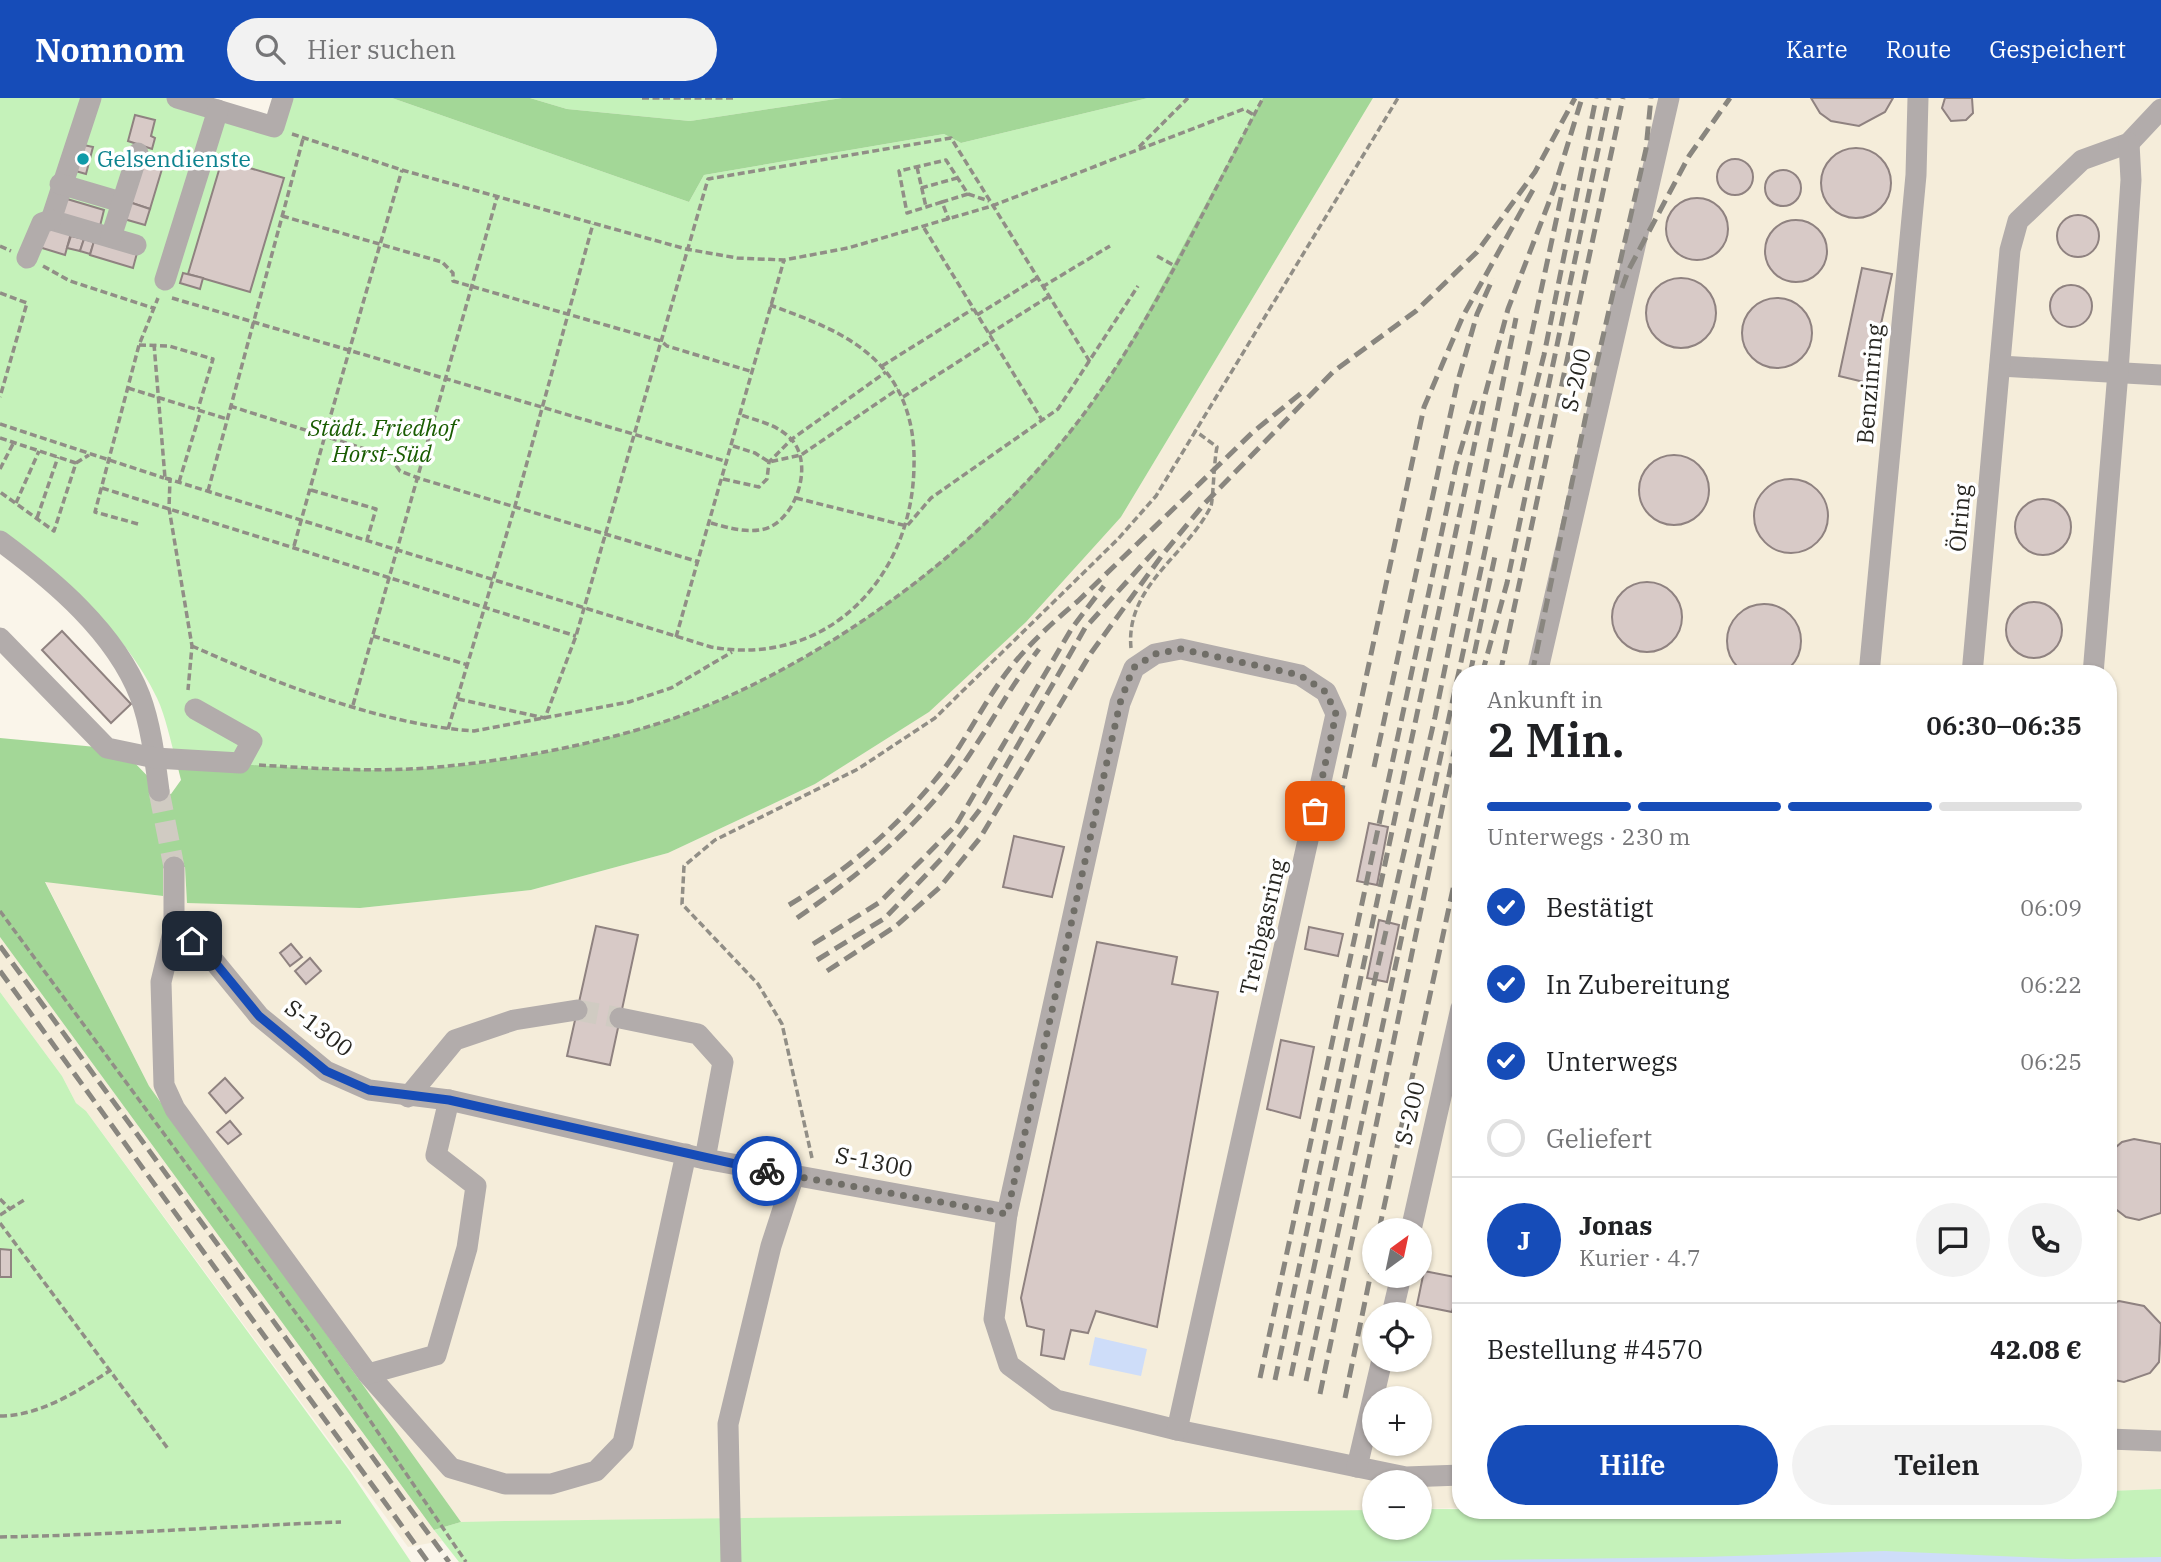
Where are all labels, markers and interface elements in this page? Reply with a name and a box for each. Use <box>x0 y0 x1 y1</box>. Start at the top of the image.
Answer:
search box <box>227 18 717 81</box>
text: Nomnom <box>35 28 185 71</box>
icon: search <box>251 30 289 68</box>
text: Hier suchen <box>307 32 456 66</box>
text: Karte <box>1786 33 1848 65</box>
text: Route <box>1886 33 1951 65</box>
text: Gespeichert <box>1989 33 2126 65</box>
place label: Gelsendienste <box>97 143 251 173</box>
marker: Gelsendienste <box>75 151 91 167</box>
street label: Benzinring <box>1849 322 1889 445</box>
street label: S-200 <box>1553 345 1597 414</box>
park label: Städt. Friedhof Horst-Süd <box>307 412 460 468</box>
street label: Ölring <box>1941 482 1977 553</box>
text: Ankunft in <box>1487 684 1603 714</box>
text: 06:30–06:35 <box>1926 708 2082 742</box>
text: 2 Min. <box>1487 710 1625 770</box>
pin <box>1285 781 1345 841</box>
icon: bag <box>1296 792 1334 830</box>
text: Unterwegs · 230 m <box>1487 821 1690 851</box>
street label: Treibgasring <box>1232 855 1292 998</box>
icon: check <box>1487 888 1525 926</box>
text: Bestätigt <box>1546 890 1654 924</box>
text: 06:09 <box>2020 892 2082 922</box>
pin <box>162 911 222 971</box>
icon: home <box>173 922 211 960</box>
icon: check <box>1487 965 1525 1003</box>
text: In Zubereitung <box>1546 967 1730 1001</box>
text: 06:22 <box>2020 969 2082 999</box>
street label: S-1300 <box>279 992 360 1063</box>
icon: check <box>1487 1042 1525 1080</box>
text: Unterwegs <box>1546 1044 1678 1078</box>
text: 06:25 <box>2020 1046 2082 1076</box>
street label: S-200 <box>1387 1078 1431 1147</box>
text: Geliefert <box>1546 1121 1652 1155</box>
courier <box>732 1136 802 1206</box>
street label: S-1300 <box>833 1139 915 1183</box>
icon: bike <box>748 1152 786 1190</box>
button: chat <box>1916 1203 1990 1277</box>
button: phone <box>2008 1203 2082 1277</box>
text: Jonas <box>1579 1208 1653 1242</box>
north arrow <box>1362 1218 1432 1288</box>
map controls <box>1362 1218 1432 1540</box>
text: J <box>1517 1223 1531 1257</box>
text: Kurier · 4.7 <box>1579 1242 1701 1272</box>
button: locate <box>1362 1302 1432 1372</box>
text: Bestellung #4570 <box>1487 1332 1703 1366</box>
text: 42.08 € <box>1990 1332 2082 1366</box>
button: + <box>1362 1386 1432 1456</box>
button: Hilfe <box>1487 1425 1778 1505</box>
button: Teilen <box>1792 1425 2082 1505</box>
button: − <box>1362 1470 1432 1540</box>

